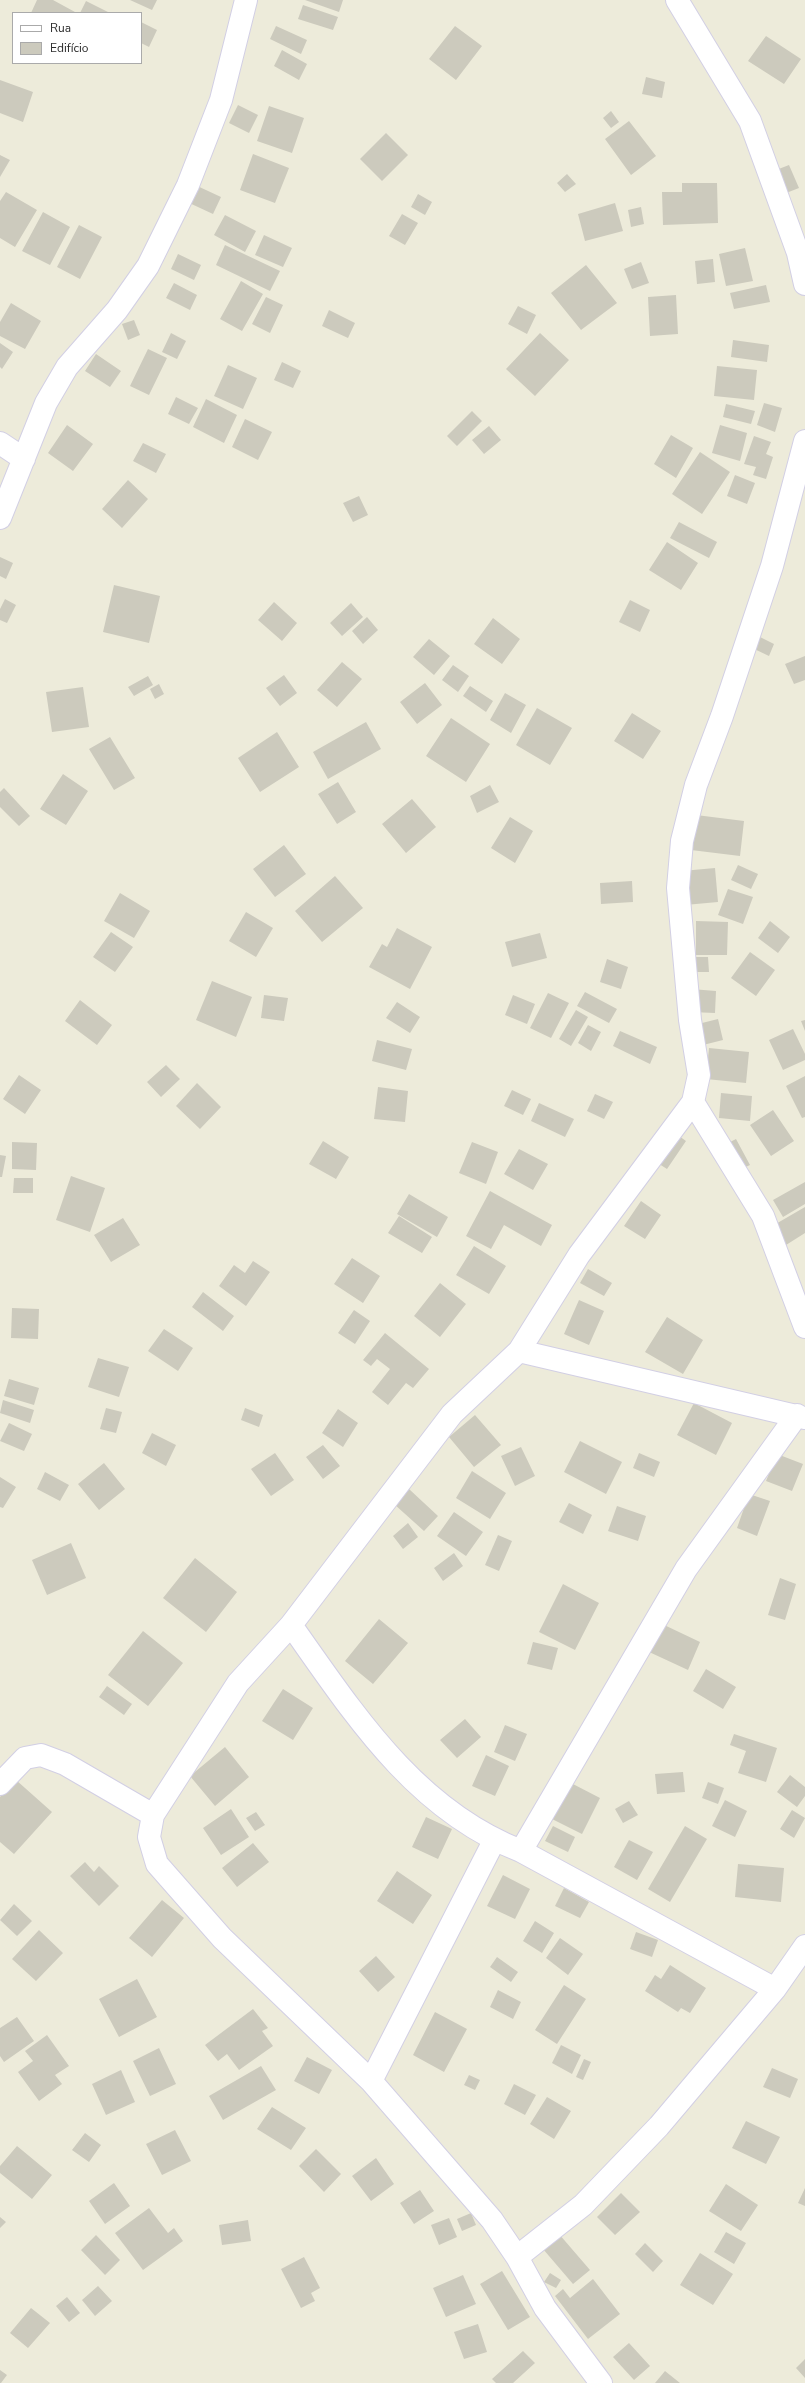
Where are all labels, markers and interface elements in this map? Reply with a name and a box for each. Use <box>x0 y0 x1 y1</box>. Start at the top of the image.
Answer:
legend <box>12 12 142 64</box>
text: Rua <box>50 20 71 36</box>
text: Edifício <box>50 40 89 56</box>

